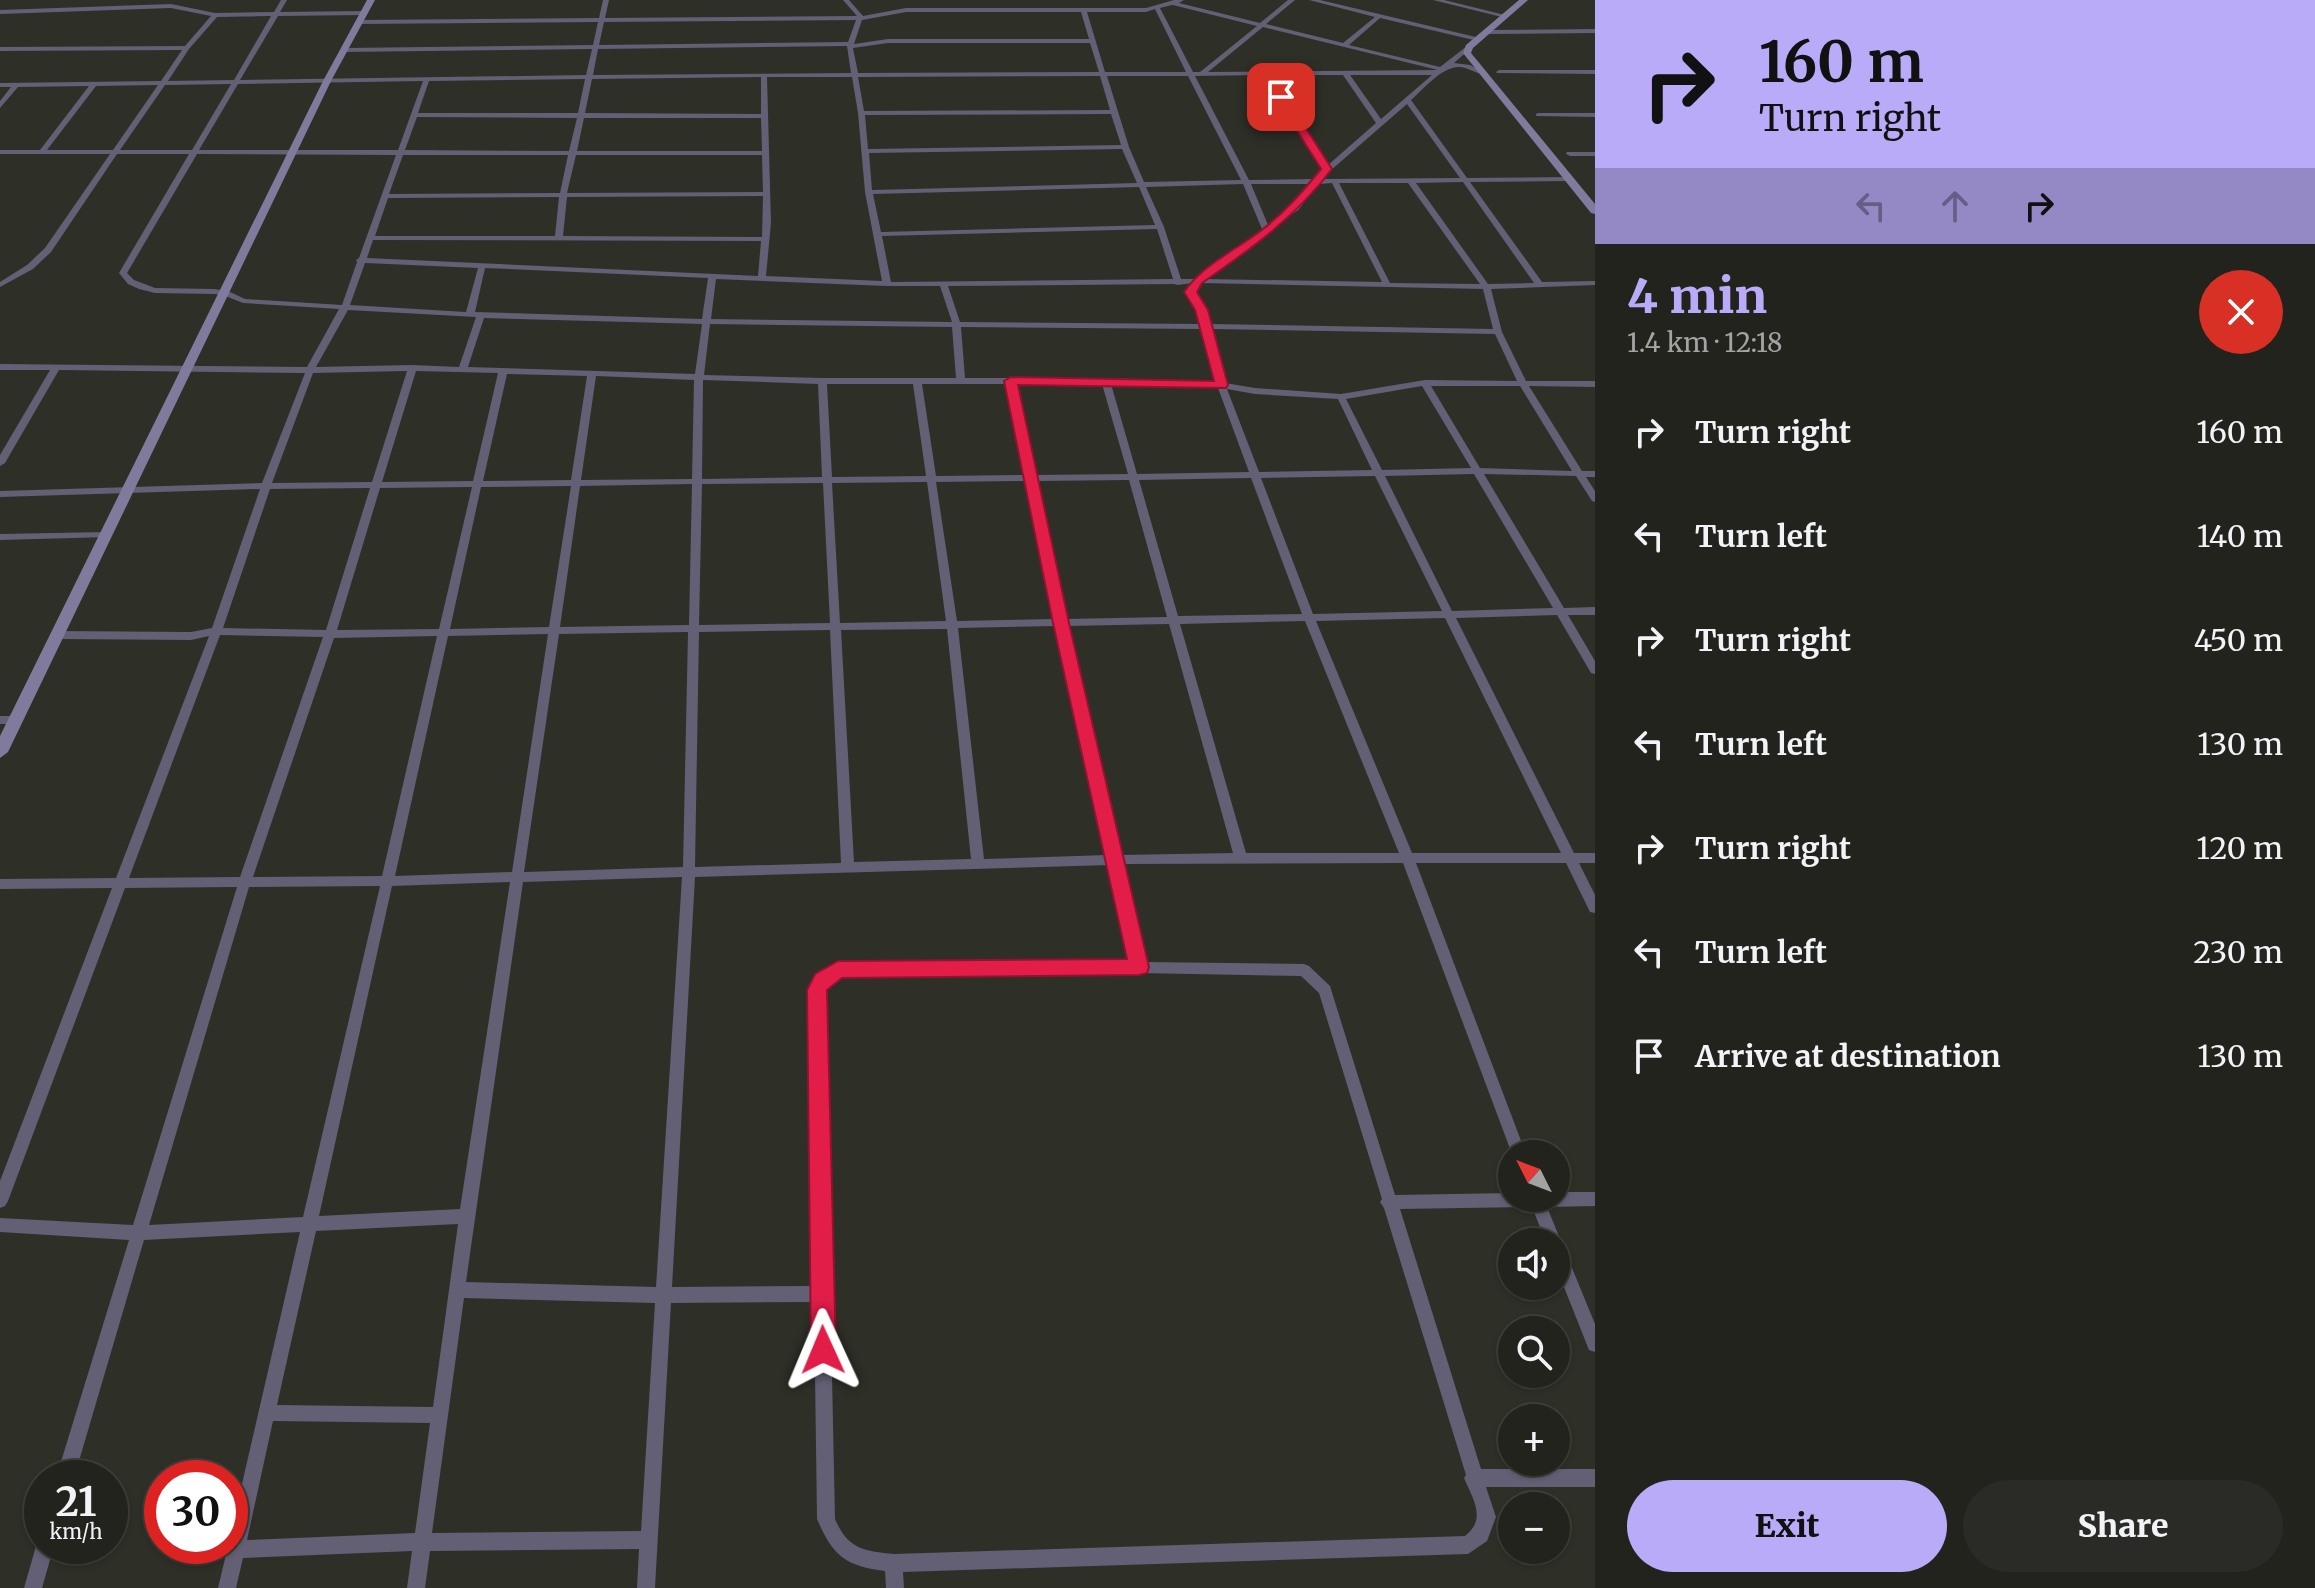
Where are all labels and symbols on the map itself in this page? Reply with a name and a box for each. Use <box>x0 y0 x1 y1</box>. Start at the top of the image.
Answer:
pin <box>1247 63 1315 131</box>
north arrow <box>1498 1140 1570 1212</box>
position arrow <box>781 1308 865 1392</box>
speed limit sign: 30 <box>144 1460 248 1564</box>

